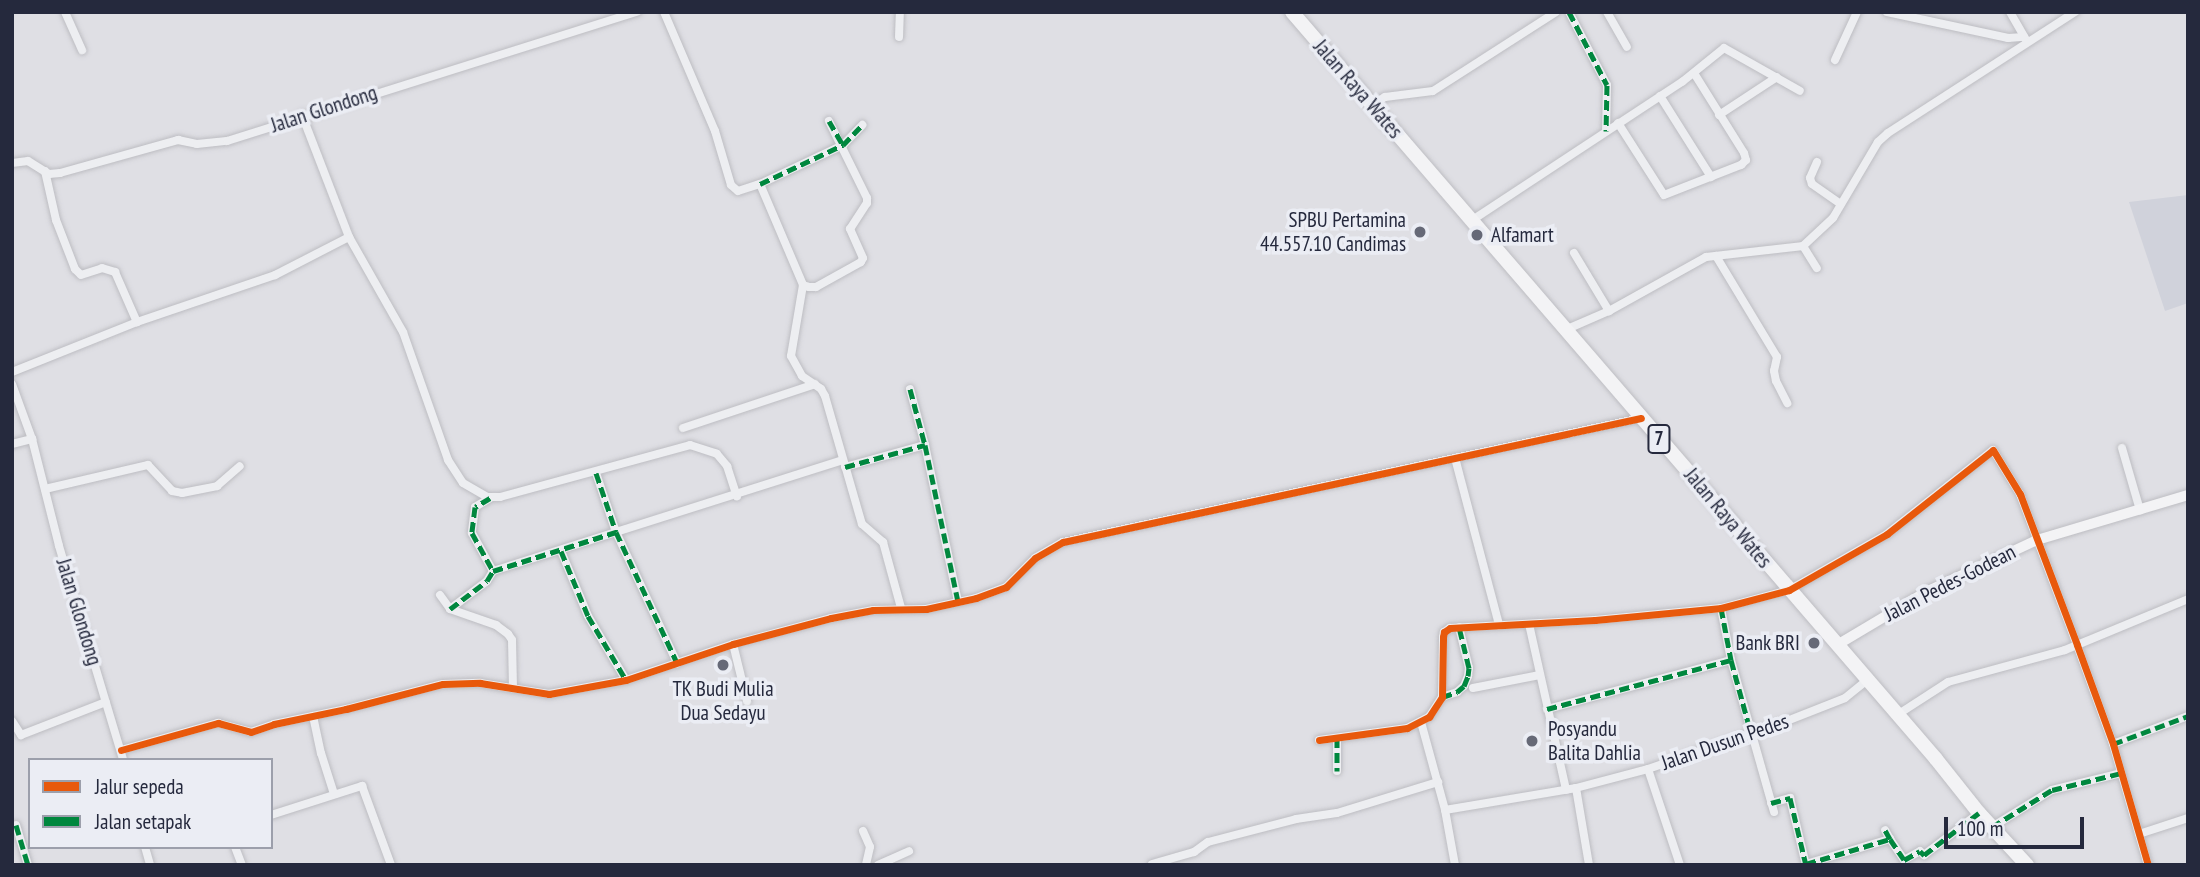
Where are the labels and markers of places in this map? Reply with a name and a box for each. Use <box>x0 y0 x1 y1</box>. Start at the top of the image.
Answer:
place label: SPBU Pertamina 44.557.10 Candimas <box>1260 207 1406 257</box>
place label: Alfamart <box>1491 222 1554 248</box>
marker: SPBU Pertamina 44.557.10 Candimas <box>1412 224 1428 240</box>
marker: Alfamart <box>1469 227 1485 243</box>
place label: Bank BRI <box>1735 630 1800 656</box>
marker: Bank BRI <box>1806 635 1822 651</box>
marker: TK Budi Mulia Dua Sedayu <box>715 657 731 673</box>
place label: TK Budi Mulia Dua Sedayu <box>672 676 774 726</box>
place label: Posyandu Balita Dahlia <box>1548 716 1641 766</box>
marker: Posyandu Balita Dahlia <box>1522 731 1542 751</box>

